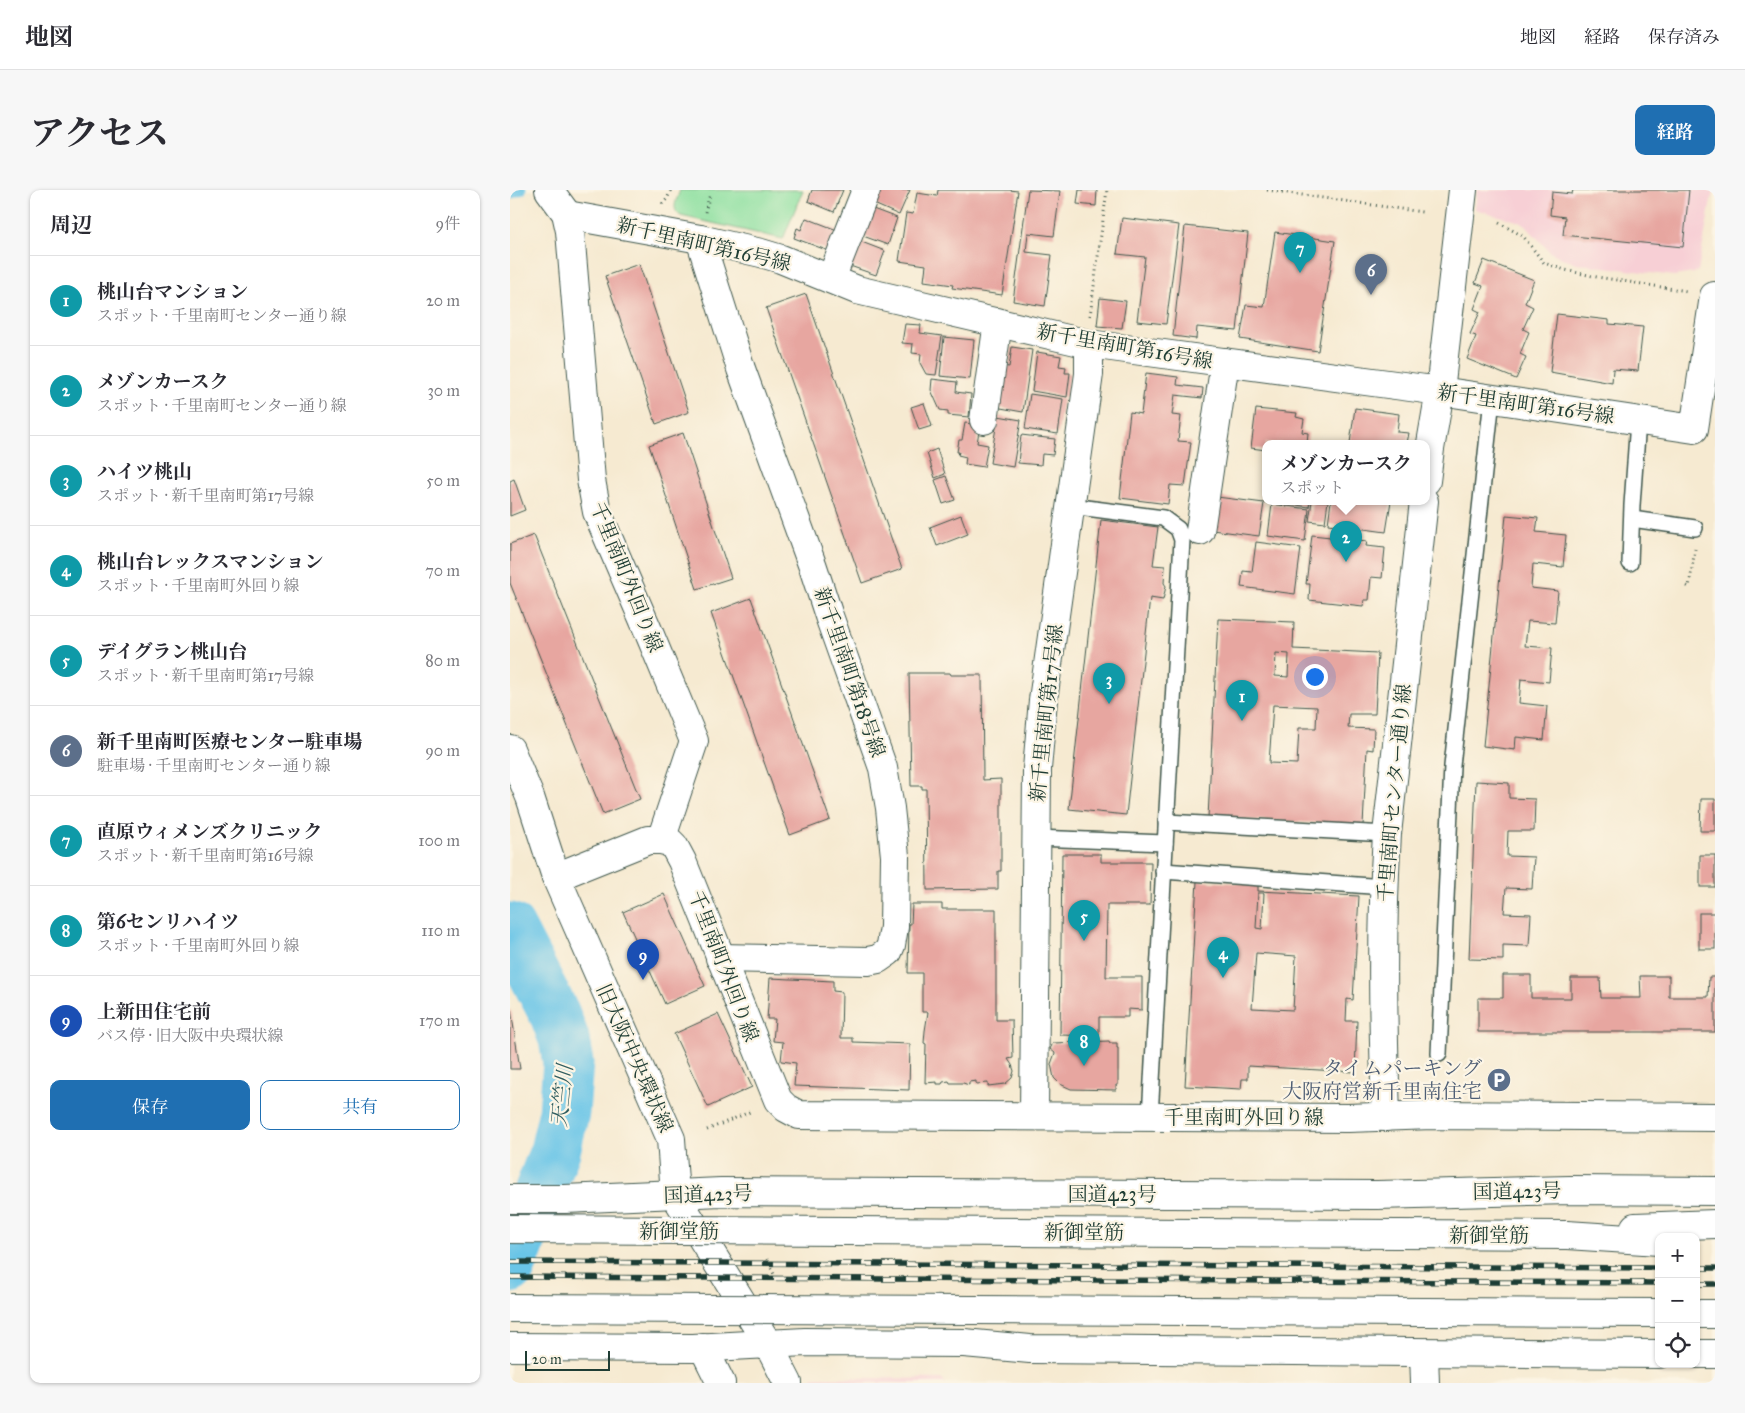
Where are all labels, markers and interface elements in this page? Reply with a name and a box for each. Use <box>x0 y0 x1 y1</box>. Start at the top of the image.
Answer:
text: 地図 <box>25 22 73 52</box>
text: 地図 <box>1520 26 1556 48</box>
text: 経路 <box>1584 26 1620 48</box>
text: 保存済み <box>1648 26 1720 48</box>
button: 経路 <box>1635 105 1715 155</box>
text: アクセス <box>30 112 169 155</box>
text: 周辺 <box>50 212 92 238</box>
street label: 新千里南町第16号線 <box>615 212 793 276</box>
text: 9件 <box>435 214 460 233</box>
pin: 7 <box>1284 232 1316 273</box>
pin: 6 <box>1355 254 1387 295</box>
text: 桃山台マンション <box>97 280 248 303</box>
text: 1 <box>63 291 69 310</box>
text: 20 m <box>426 291 460 310</box>
text: スポット · 千里南町センター通り線 <box>97 306 347 325</box>
street label: 新千里南町第16号線 <box>1035 319 1215 373</box>
text: メゾンカースク <box>97 370 228 393</box>
street label: 新千里南町第16号線 <box>1436 380 1616 428</box>
text: 2 <box>62 381 70 400</box>
text: 30 m <box>427 381 460 400</box>
text: スポット · 千里南町センター通り線 <box>97 396 347 415</box>
popup <box>1262 440 1430 505</box>
text: メゾンカースク <box>1280 452 1412 475</box>
text: ハイツ桃山 <box>97 460 192 483</box>
text: 3 <box>63 471 69 490</box>
text: 50 m <box>426 471 460 490</box>
text: スポット <box>1280 478 1344 497</box>
text: スポット · 新千里南町第17号線 <box>97 486 314 505</box>
street label: 千里南町外回り線 <box>586 498 668 656</box>
pin: 2 <box>1330 521 1362 562</box>
text: 桃山台レックスマンション <box>97 550 323 573</box>
text: 4 <box>62 561 70 580</box>
text: 70 m <box>425 561 460 580</box>
text: スポット · 千里南町外回り線 <box>97 576 299 595</box>
street label: 新千里南町第18号線 <box>810 584 890 760</box>
street label: 新千里南町第17号線 <box>1025 623 1067 803</box>
text: デイグラン桃山台 <box>97 640 247 663</box>
text: 5 <box>62 651 70 670</box>
text: 80 m <box>425 651 460 670</box>
pin: 3 <box>1093 663 1125 704</box>
your location <box>1302 664 1328 690</box>
text: スポット · 新千里南町第17号線 <box>97 666 314 685</box>
pin: 1 <box>1226 680 1258 721</box>
street label: 千里南町センター通り線 <box>1372 683 1416 903</box>
text: 新千里南町医療センター駐車場 <box>97 730 362 753</box>
text: 6 <box>62 741 70 760</box>
text: 90 m <box>425 741 460 760</box>
text: 駐車場 · 千里南町センター通り線 <box>97 756 331 775</box>
text: 直原ウィメンズクリニック <box>97 820 322 843</box>
text: 7 <box>62 831 70 850</box>
text: 100 m <box>418 831 460 850</box>
text: スポット · 新千里南町第16号線 <box>97 846 314 865</box>
street label: 千里南町外回り線 <box>684 887 764 1045</box>
pin: 5 <box>1068 900 1100 941</box>
text: 第6センリハイツ <box>97 910 239 933</box>
text: 8 <box>62 921 70 940</box>
text: 110 m <box>421 921 460 940</box>
text: スポット · 千里南町外回り線 <box>97 936 299 955</box>
pin: 4 <box>1207 937 1239 978</box>
pin: 9 <box>627 939 659 980</box>
street label: 旧大阪中央環状線 <box>591 980 679 1136</box>
text: 上新田住宅前 <box>97 1000 211 1023</box>
text: 9 <box>62 1011 70 1030</box>
text: 170 m <box>419 1011 460 1030</box>
pin: 8 <box>1068 1025 1100 1066</box>
text: バス停 · 旧大阪中央環状線 <box>97 1026 283 1045</box>
place label: タイムパーキング 大阪府営新千里南住宅 <box>1282 1056 1482 1103</box>
water label: 天竺川 <box>546 1061 578 1129</box>
parking icon: タイムパーキング 大阪府営新千里南住宅 <box>1486 1067 1512 1093</box>
button: 保存 <box>50 1080 250 1130</box>
button: 共有 <box>260 1080 460 1130</box>
street label: 千里南町外回り線 <box>1164 1105 1324 1129</box>
street label: 国道423号 <box>1472 1178 1562 1204</box>
street label: 国道423号 <box>663 1180 753 1208</box>
street label: 国道423号 <box>1067 1182 1157 1206</box>
street label: 新御堂筋 <box>639 1219 719 1243</box>
street label: 新御堂筋 <box>1044 1220 1124 1244</box>
street label: 新御堂筋 <box>1449 1223 1529 1247</box>
map controls <box>1655 1233 1700 1368</box>
button: + <box>1655 1233 1700 1278</box>
button: − <box>1655 1278 1700 1323</box>
button: locate <box>1655 1323 1700 1368</box>
scale bar <box>525 1348 610 1371</box>
text: 20 m <box>532 1351 562 1368</box>

